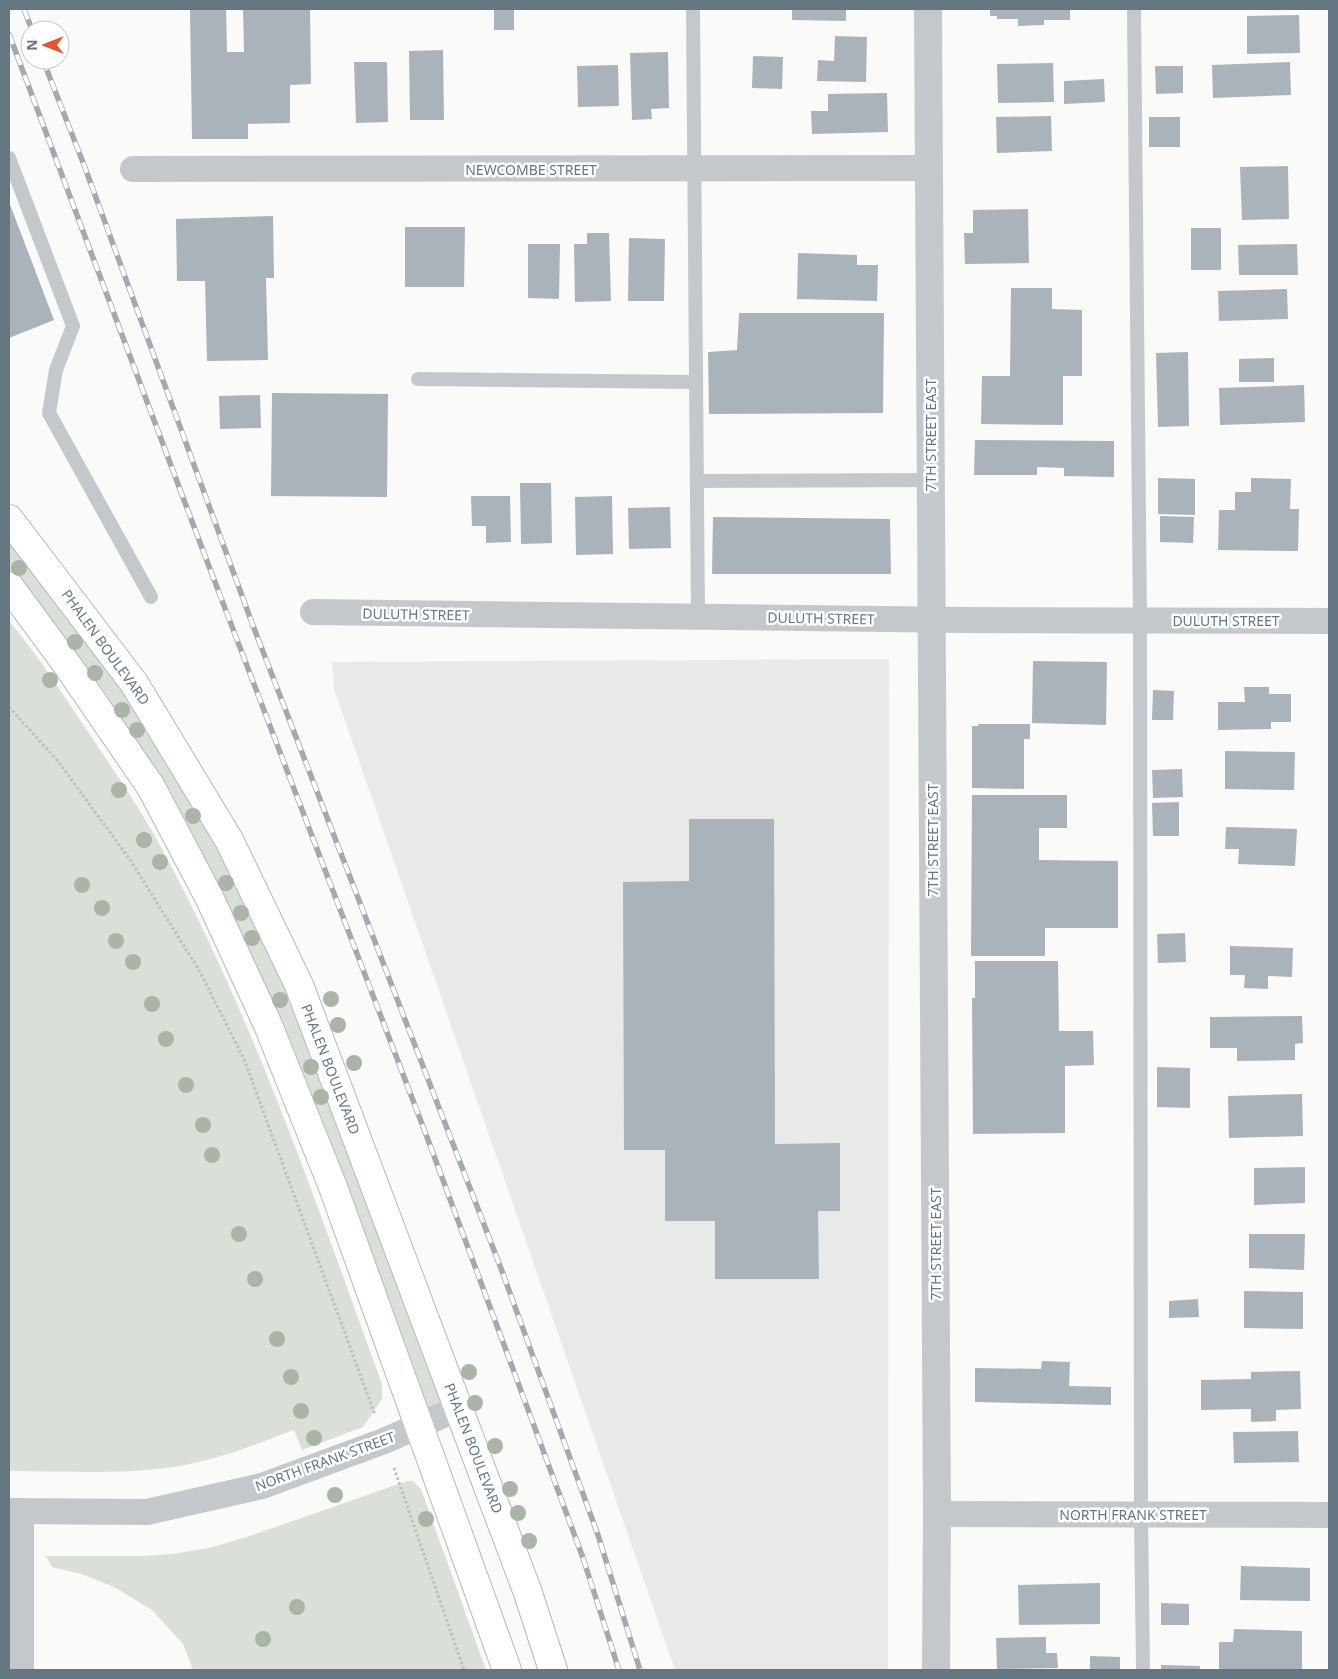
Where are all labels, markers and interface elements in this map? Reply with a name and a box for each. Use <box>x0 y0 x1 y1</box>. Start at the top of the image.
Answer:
north arrow <box>20 20 70 70</box>
text: N <box>22 39 41 51</box>
street label: NEWCOMBE STREET <box>465 160 597 179</box>
street label: 7TH STREET EAST <box>921 378 940 492</box>
street label: PHALEN BOULEVARD <box>58 585 154 709</box>
street label: DULUTH STREET <box>362 604 470 624</box>
street label: DULUTH STREET <box>767 608 875 628</box>
street label: DULUTH STREET <box>1172 611 1280 630</box>
street label: 7TH STREET EAST <box>923 783 942 897</box>
street label: PHALEN BOULEVARD <box>297 1001 365 1137</box>
street label: 7TH STREET EAST <box>926 1187 945 1301</box>
street label: PHALEN BOULEVARD <box>440 1380 508 1516</box>
street label: NORTH FRANK STREET <box>252 1427 398 1495</box>
street label: NORTH FRANK STREET <box>1059 1505 1207 1524</box>

